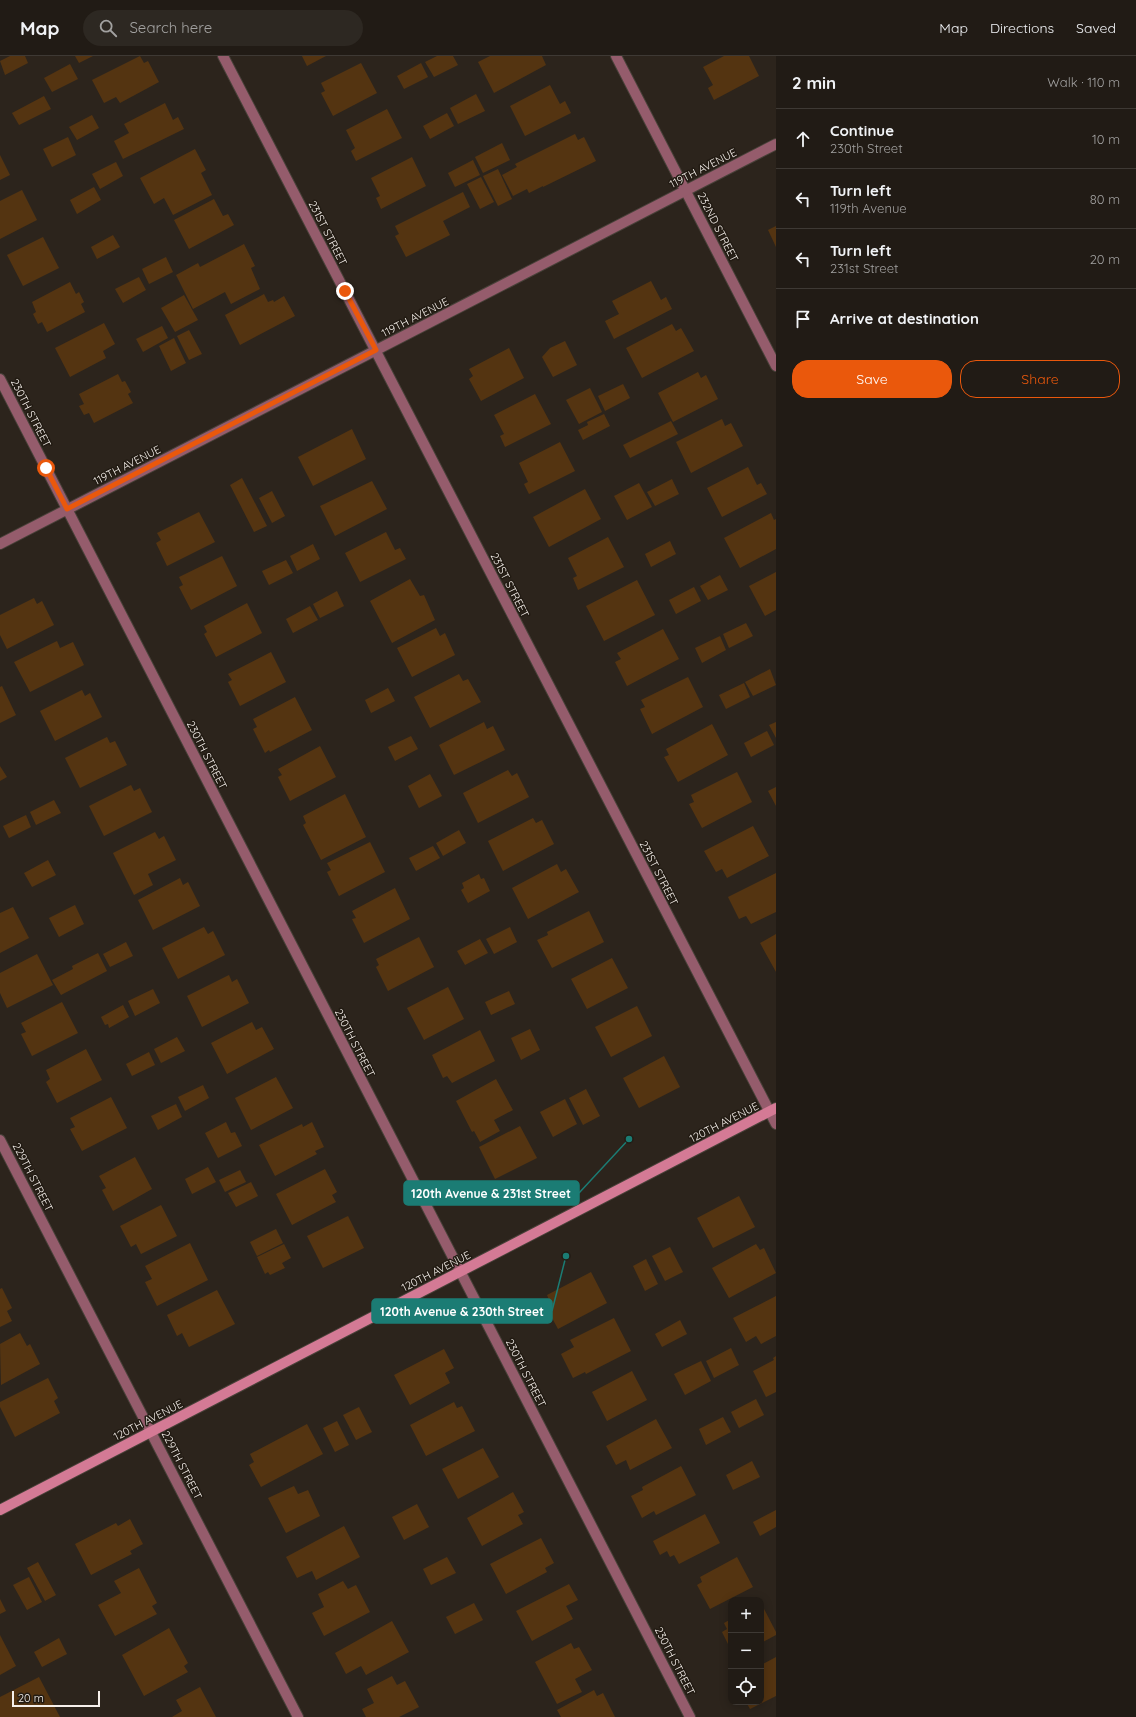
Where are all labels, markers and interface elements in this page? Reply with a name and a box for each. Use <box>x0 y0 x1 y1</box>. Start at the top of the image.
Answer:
search box <box>83 10 363 46</box>
text: Map <box>20 16 59 40</box>
icon: search <box>97 17 119 39</box>
text: Search here <box>129 18 212 37</box>
text: Map <box>939 19 968 37</box>
text: Directions <box>990 19 1054 37</box>
text: Saved <box>1076 19 1116 37</box>
text: 2 min <box>792 72 836 93</box>
text: Walk · 110 m <box>1047 74 1120 90</box>
text: Continue <box>830 121 894 140</box>
icon: ahead <box>792 128 814 150</box>
text: 10 m <box>1092 131 1120 147</box>
text: 230th Street <box>830 140 903 156</box>
street label: 119TH AVENUE <box>667 145 739 191</box>
text: Turn left <box>830 181 892 200</box>
icon: left <box>792 188 814 210</box>
street label: 232ND STREET <box>694 190 742 264</box>
text: 80 m <box>1090 191 1120 207</box>
street label: 231ST STREET <box>306 198 351 268</box>
text: 119th Avenue <box>830 200 907 216</box>
text: Turn left <box>830 241 892 260</box>
icon: left <box>792 248 814 270</box>
text: 20 m <box>1090 251 1120 267</box>
text: 231st Street <box>830 260 898 276</box>
route end <box>336 282 354 300</box>
street label: 119TH AVENUE <box>379 294 451 340</box>
icon: arrive <box>792 308 814 330</box>
text: Arrive at destination <box>830 309 979 328</box>
button: Save <box>792 360 952 398</box>
button: Share <box>960 360 1120 398</box>
street label: 230TH STREET <box>8 376 54 450</box>
street label: 119TH AVENUE <box>91 442 163 488</box>
route start <box>37 459 55 477</box>
street label: 231ST STREET <box>488 550 533 620</box>
street label: 230TH STREET <box>184 718 230 792</box>
street label: 231ST STREET <box>637 838 682 908</box>
street label: 230TH STREET <box>332 1006 378 1080</box>
street label: 120TH AVENUE <box>687 1099 761 1145</box>
street label: 229TH STREET <box>10 1140 56 1214</box>
callout: 120th Avenue & 231st Street <box>404 1181 579 1205</box>
text: 120th Avenue & 231st Street <box>411 1186 571 1201</box>
street label: 120TH AVENUE <box>399 1248 473 1294</box>
callout: 120th Avenue & 230th Street <box>372 1299 552 1323</box>
text: 120th Avenue & 230th Street <box>380 1304 544 1319</box>
street label: 230TH STREET <box>503 1336 549 1410</box>
street label: 120TH AVENUE <box>111 1397 185 1443</box>
street label: 229TH STREET <box>159 1428 205 1502</box>
map controls <box>728 1597 764 1705</box>
button: + <box>728 1597 764 1633</box>
street label: 230TH STREET <box>652 1624 698 1698</box>
button: − <box>728 1633 764 1669</box>
button: locate <box>728 1669 764 1705</box>
scale bar <box>12 1689 100 1708</box>
text: 20 m <box>18 1691 44 1705</box>

